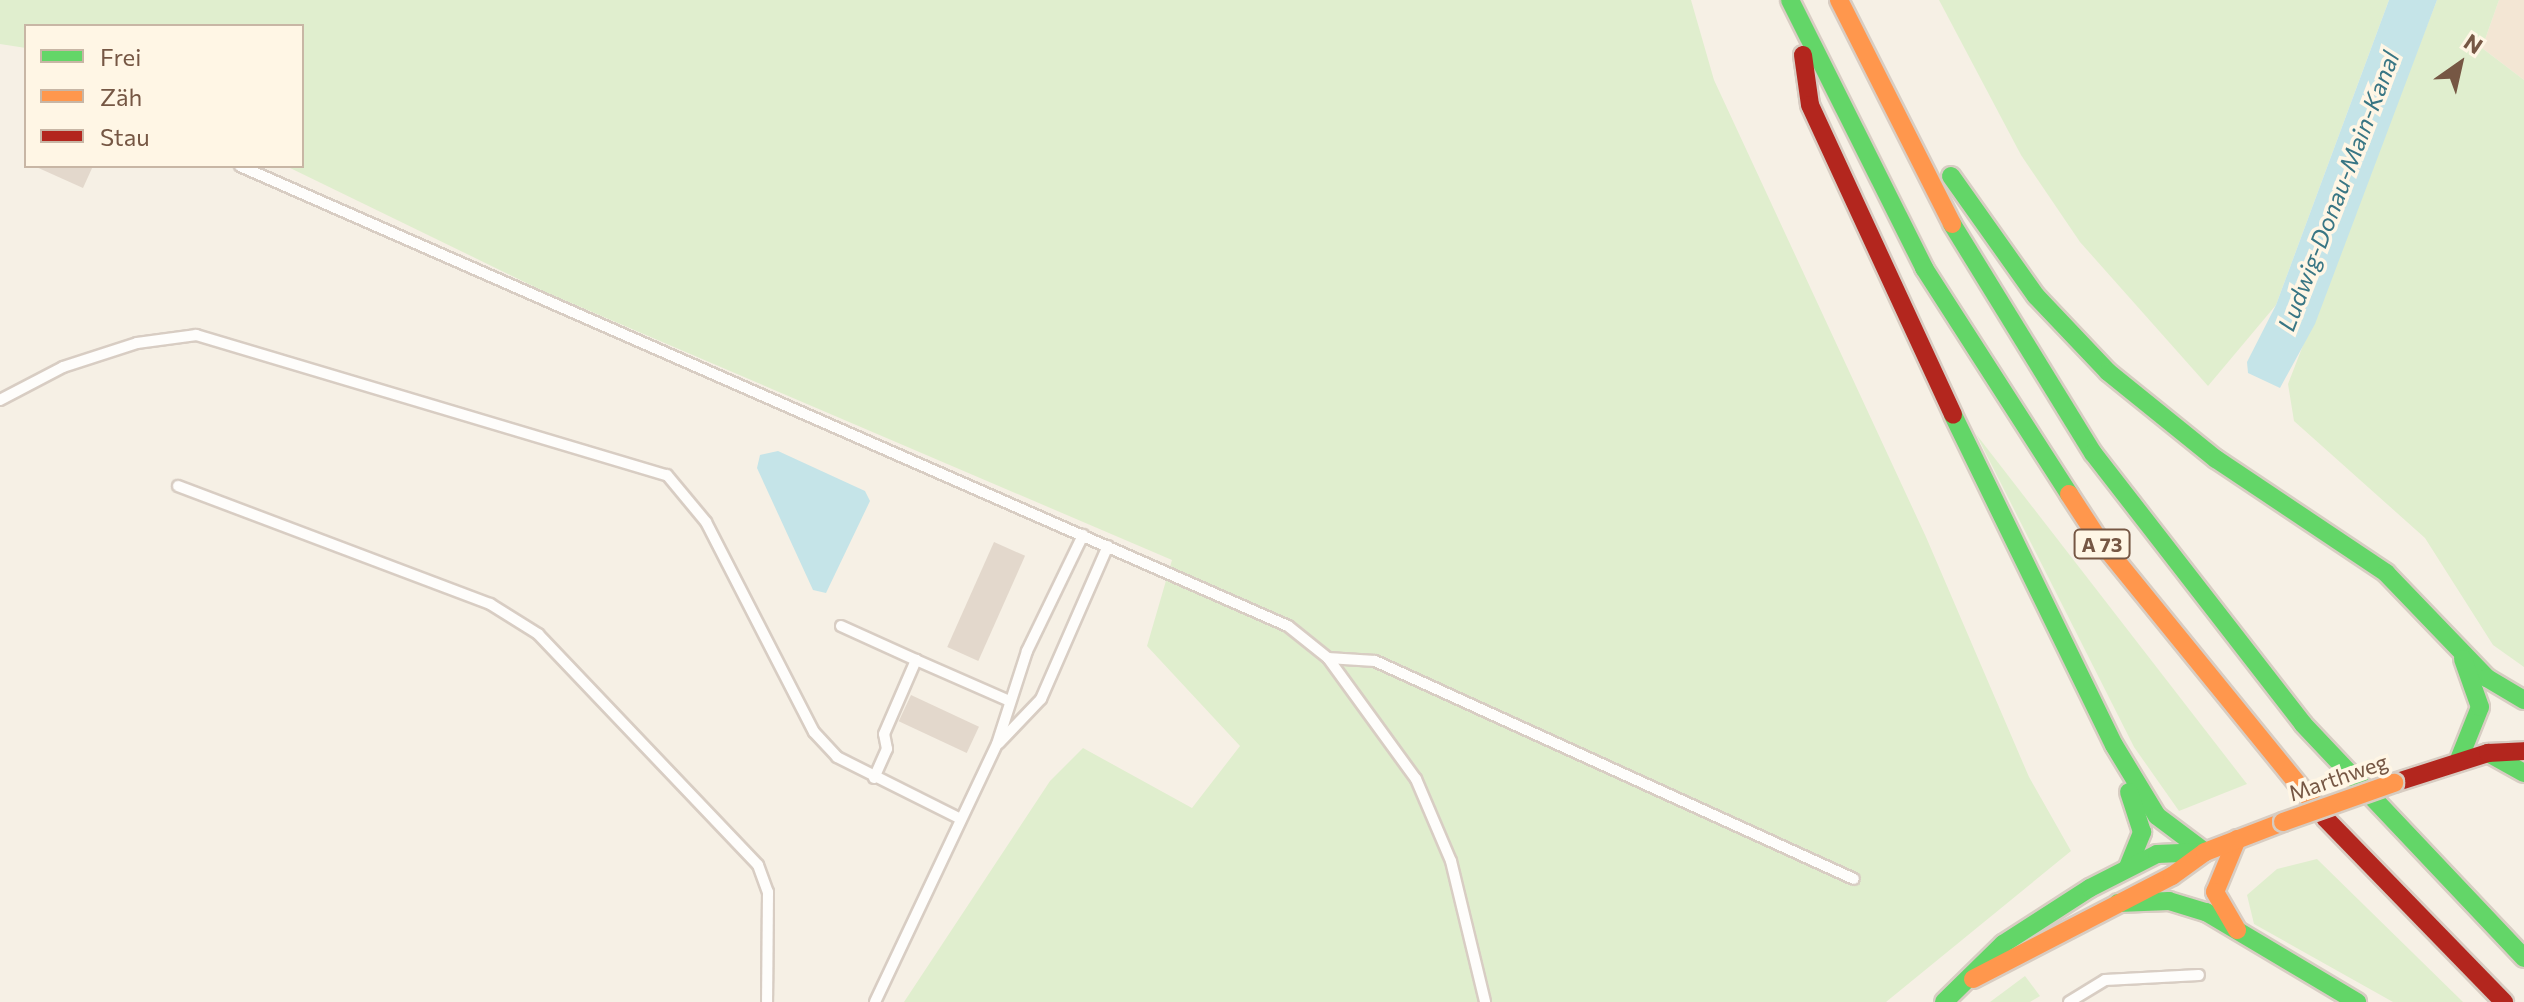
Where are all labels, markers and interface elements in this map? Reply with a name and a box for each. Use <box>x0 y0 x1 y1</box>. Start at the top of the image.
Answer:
legend <box>24 24 304 168</box>
north arrow <box>2420 24 2500 104</box>
text: N <box>2459 28 2488 59</box>
text: Frei <box>100 42 141 71</box>
water label: Ludwig-Donau-Main-Kanal <box>2271 47 2405 335</box>
text: Zäh <box>100 82 142 111</box>
text: Stau <box>100 122 150 151</box>
road number: A 73 <box>2072 528 2132 560</box>
street label: Marthweg <box>2285 748 2391 806</box>

